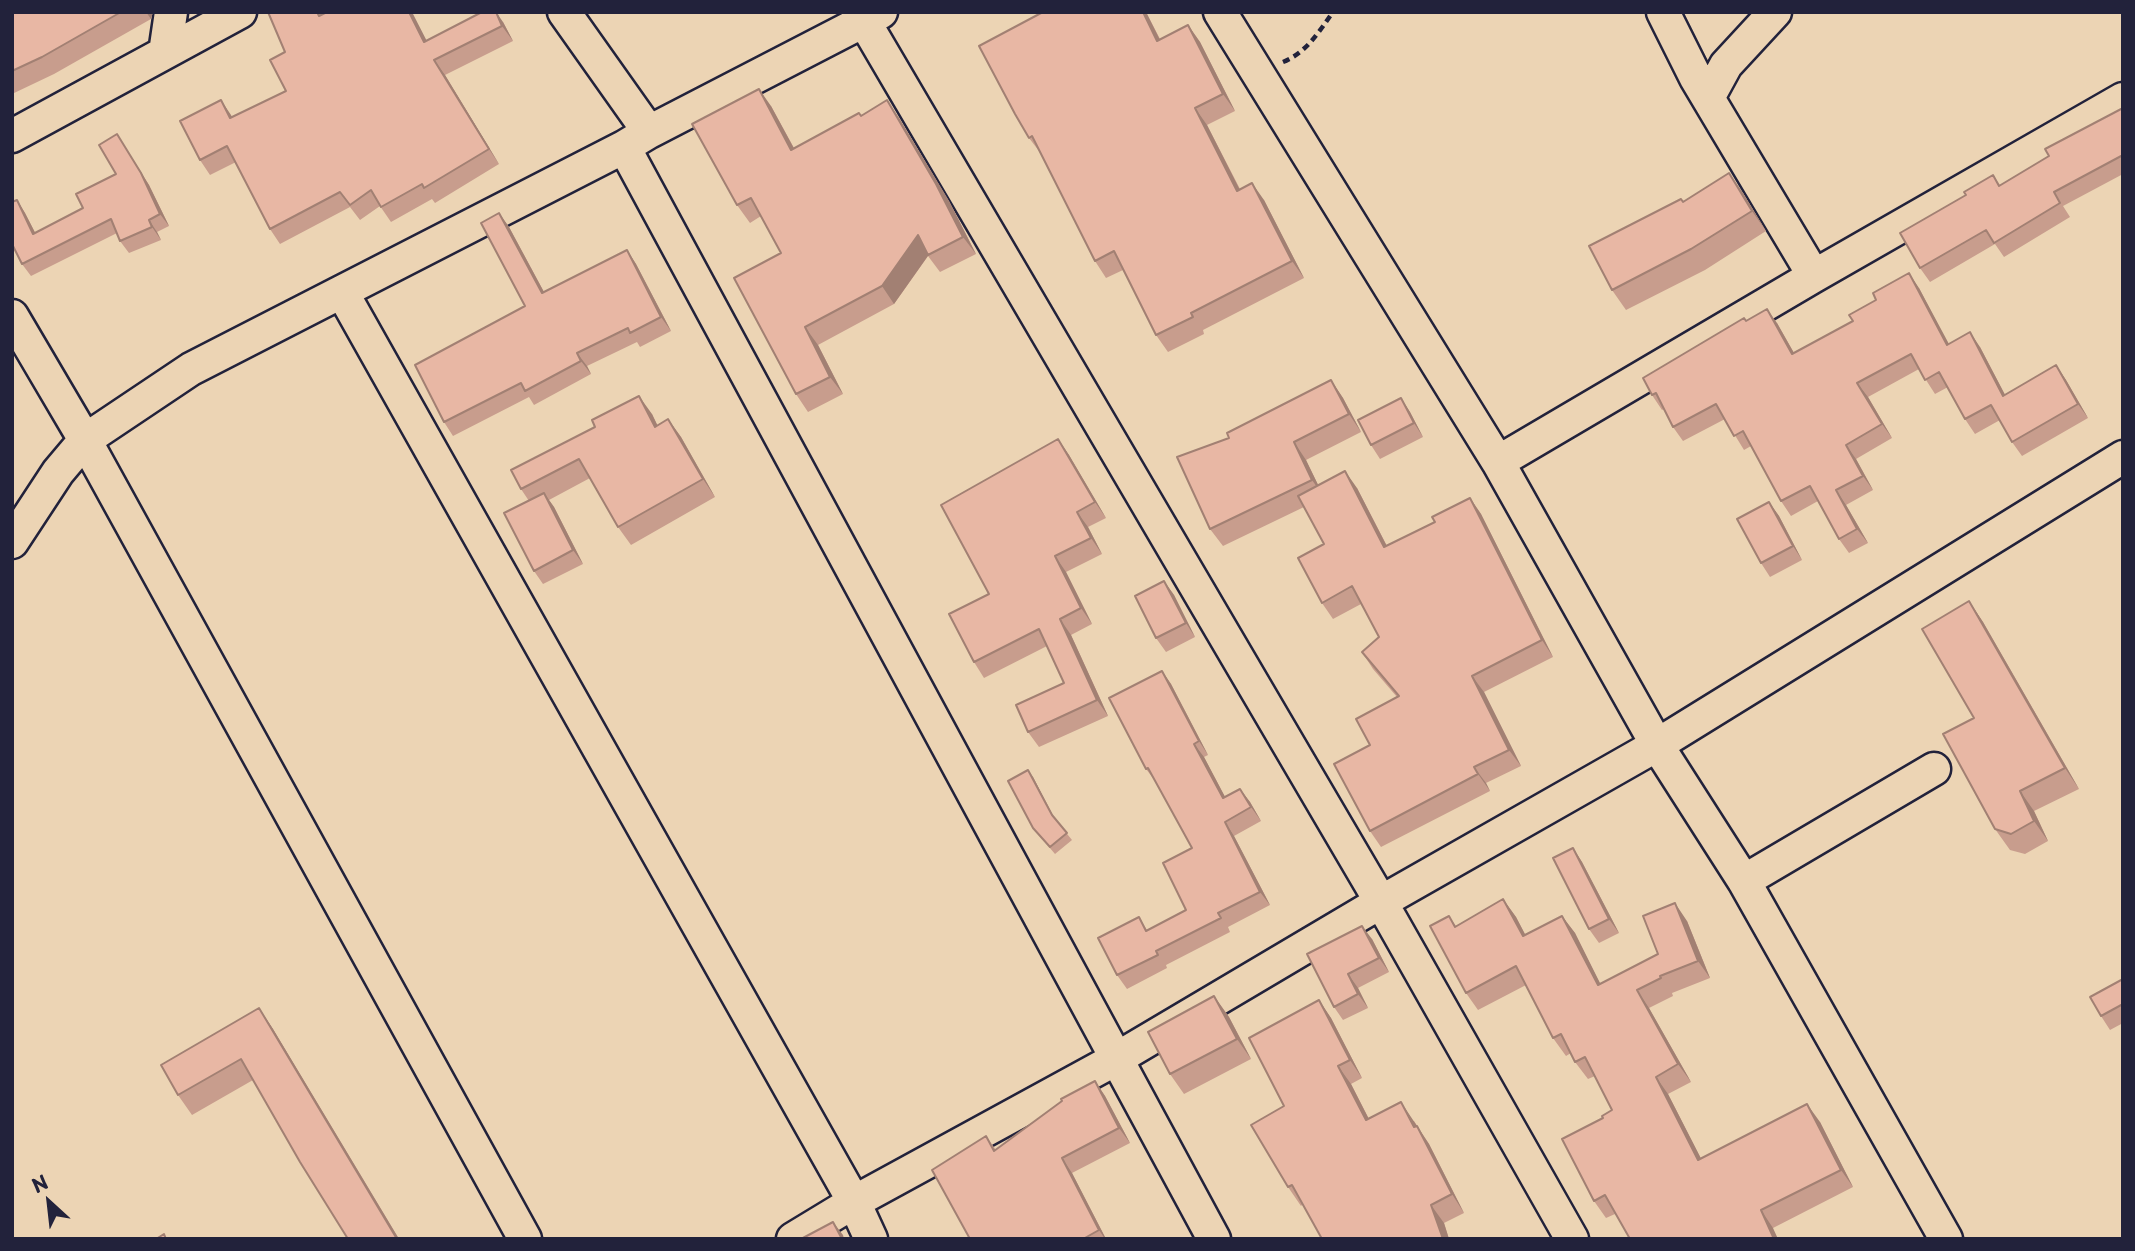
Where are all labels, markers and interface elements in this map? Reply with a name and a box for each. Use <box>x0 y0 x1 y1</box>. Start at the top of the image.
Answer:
north arrow <box>14 1167 84 1237</box>
text: N <box>26 1167 53 1199</box>

